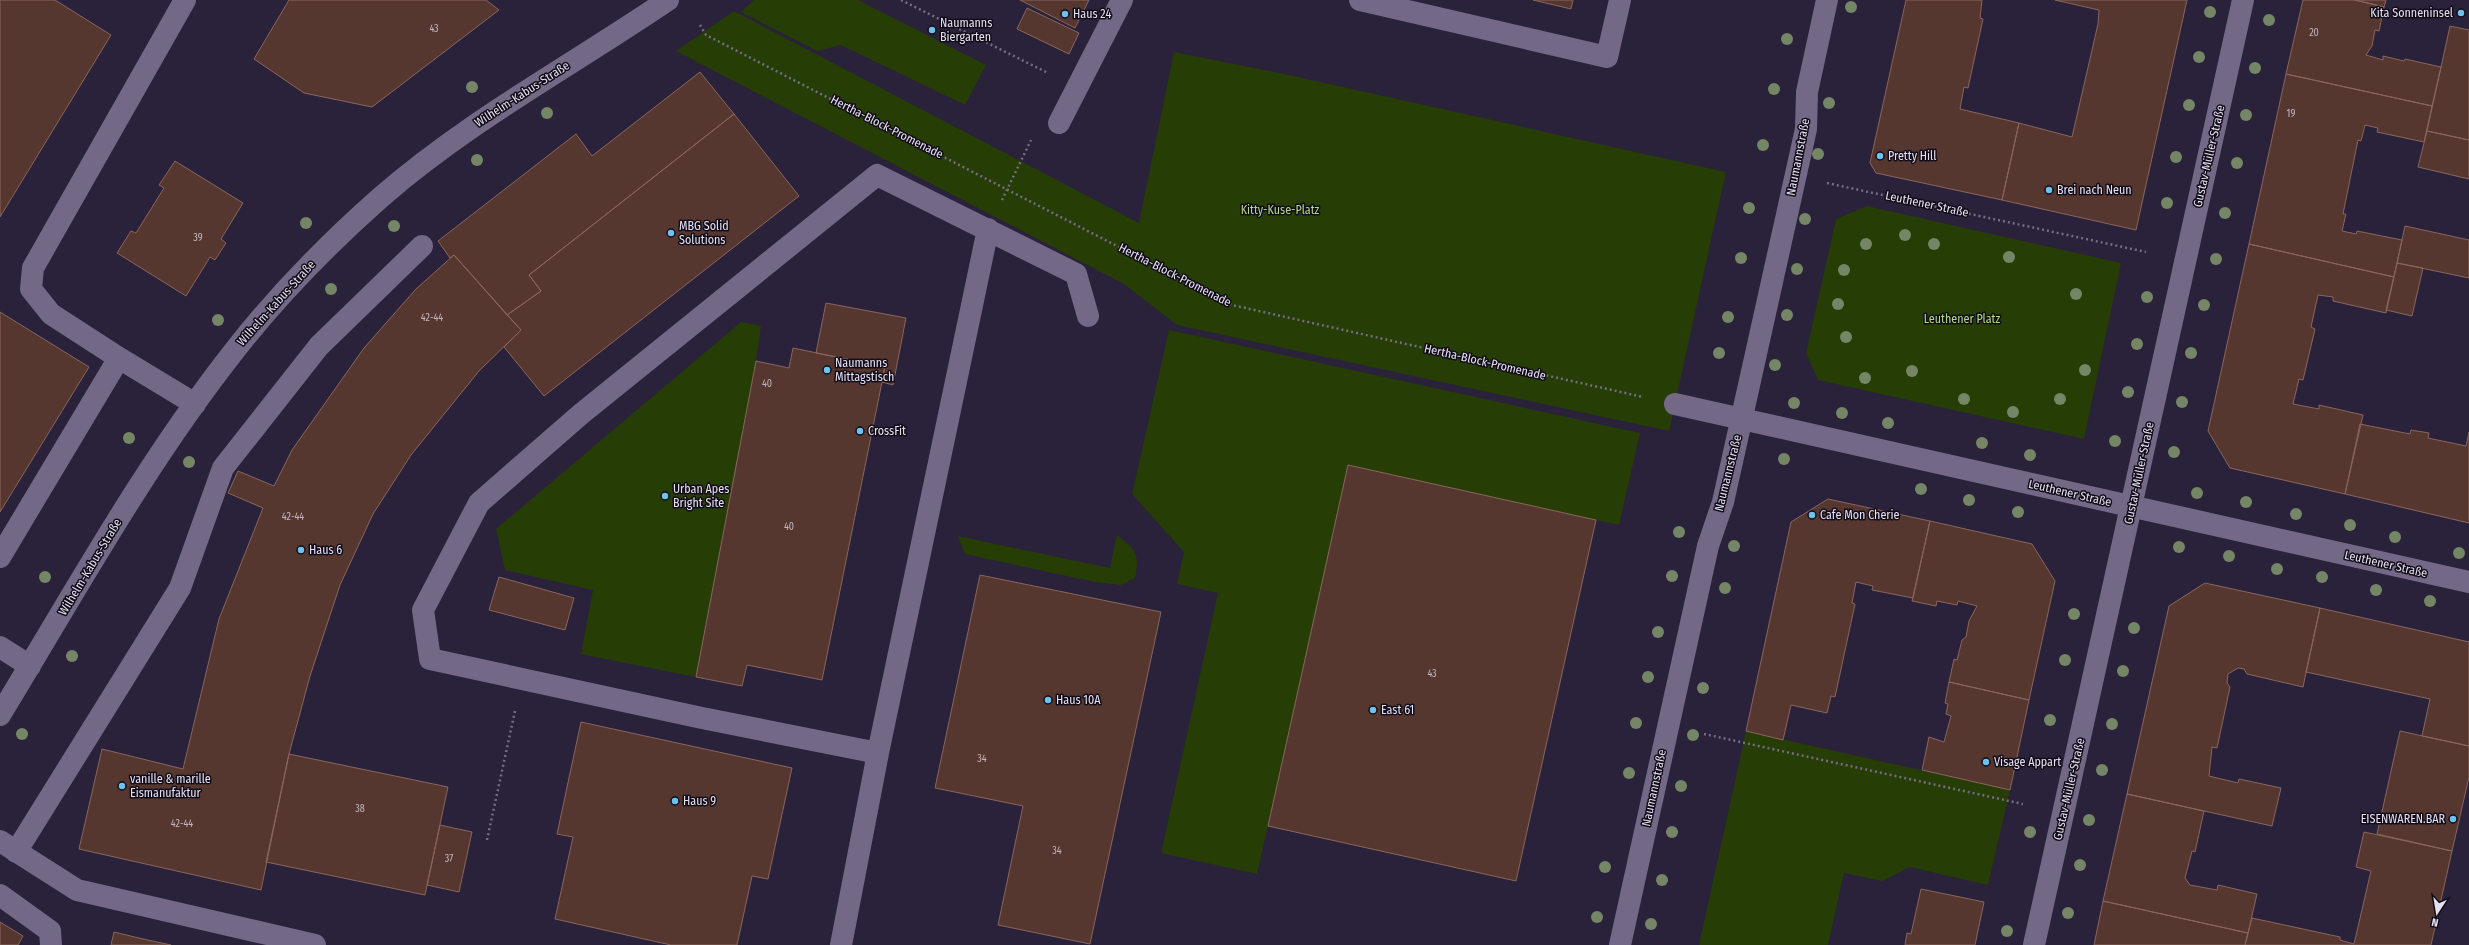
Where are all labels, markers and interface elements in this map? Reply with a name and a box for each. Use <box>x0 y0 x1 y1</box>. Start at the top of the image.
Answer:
place label: Kita Sonneninsel <box>2370 6 2453 20</box>
place label: Haus 24 <box>1073 7 1111 21</box>
marker: Kita Sonneninsel <box>2456 8 2466 18</box>
marker: Haus 24 <box>1060 9 1070 19</box>
place label: Naumanns Biergarten <box>940 16 992 44</box>
house number: 43 <box>429 23 439 35</box>
marker: Naumanns Biergarten <box>927 25 937 35</box>
house number: 20 <box>2309 27 2319 39</box>
street label: Wilhelm-Kabus-Straße <box>472 58 572 130</box>
street label: Hertha-Block-Promenade <box>828 93 946 162</box>
street label: Gustav-Müller-Straße <box>2190 104 2228 208</box>
house number: 19 <box>2287 108 2296 120</box>
street label: Naumannstraße <box>1784 117 1812 197</box>
place label: Pretty Hill <box>1888 149 1936 163</box>
marker: Pretty Hill <box>1875 151 1885 161</box>
place label: Brei nach Neun <box>2057 183 2132 197</box>
marker: Brei nach Neun <box>2044 185 2054 195</box>
street label: Leuthener Straße <box>1884 188 1970 220</box>
park label: Kitty-Kuse-Platz <box>1241 203 1320 217</box>
place label: MBG Solid Solutions <box>679 219 729 247</box>
marker: MBG Solid Solutions <box>666 228 676 238</box>
house number: 39 <box>193 232 203 244</box>
street label: Hertha-Block-Promenade <box>1116 241 1234 310</box>
street label: Wilhelm-Kabus-Straße <box>234 257 318 349</box>
house number: 42-44 <box>421 312 443 324</box>
park label: Leuthener Platz <box>1924 312 2001 326</box>
street label: Hertha-Block-Promenade <box>1423 341 1547 383</box>
place label: Naumanns Mittagstisch <box>835 356 894 384</box>
marker: Naumanns Mittagstisch <box>822 365 832 375</box>
house number: 40 <box>762 378 772 390</box>
street label: Gustav-Müller-Straße <box>2121 421 2157 525</box>
place label: CrossFit <box>868 424 906 438</box>
marker: CrossFit <box>855 426 865 436</box>
street label: Naumannstraße <box>1712 433 1744 513</box>
street label: Leuthener Straße <box>2027 477 2113 509</box>
place label: Urban Apes Bright Site <box>673 482 729 510</box>
marker: Urban Apes Bright Site <box>660 491 670 501</box>
place label: Cafe Mon Cherie <box>1820 508 1900 522</box>
marker: Cafe Mon Cherie <box>1807 510 1817 520</box>
house number: 42-44 <box>282 511 304 523</box>
street label: Wilhelm-Kabus-Straße <box>56 516 124 618</box>
house number: 40 <box>784 521 794 533</box>
place label: Haus 6 <box>309 543 342 557</box>
marker: Haus 6 <box>296 545 306 555</box>
street label: Leuthener Straße <box>2343 548 2429 580</box>
house number: 43 <box>1427 668 1437 680</box>
place label: Haus 10A <box>1056 693 1101 707</box>
marker: Haus 10A <box>1043 695 1053 705</box>
place label: East 61 <box>1381 703 1414 717</box>
marker: East 61 <box>1368 705 1378 715</box>
street label: Gustav-Müller-Straße <box>2050 737 2088 841</box>
street label: Naumannstraße <box>1639 748 1669 828</box>
house number: 34 <box>977 753 987 765</box>
place label: Visage Appart <box>1994 755 2061 769</box>
marker: Visage Appart <box>1981 757 1991 767</box>
place label: vanille & marille Eismanufaktur <box>130 772 211 800</box>
marker: vanille & marille Eismanufaktur <box>117 781 127 791</box>
place label: Haus 9 <box>683 794 716 808</box>
marker: Haus 9 <box>670 796 680 806</box>
house number: 38 <box>355 803 365 815</box>
place label: EISENWAREN.BAR <box>2361 812 2445 826</box>
marker: EISENWAREN.BAR <box>2448 814 2458 824</box>
house number: 42-44 <box>171 818 193 830</box>
house number: 34 <box>1052 845 1062 857</box>
house number: 37 <box>445 853 453 865</box>
north arrow <box>2417 893 2457 933</box>
text: N <box>2430 915 2440 929</box>

